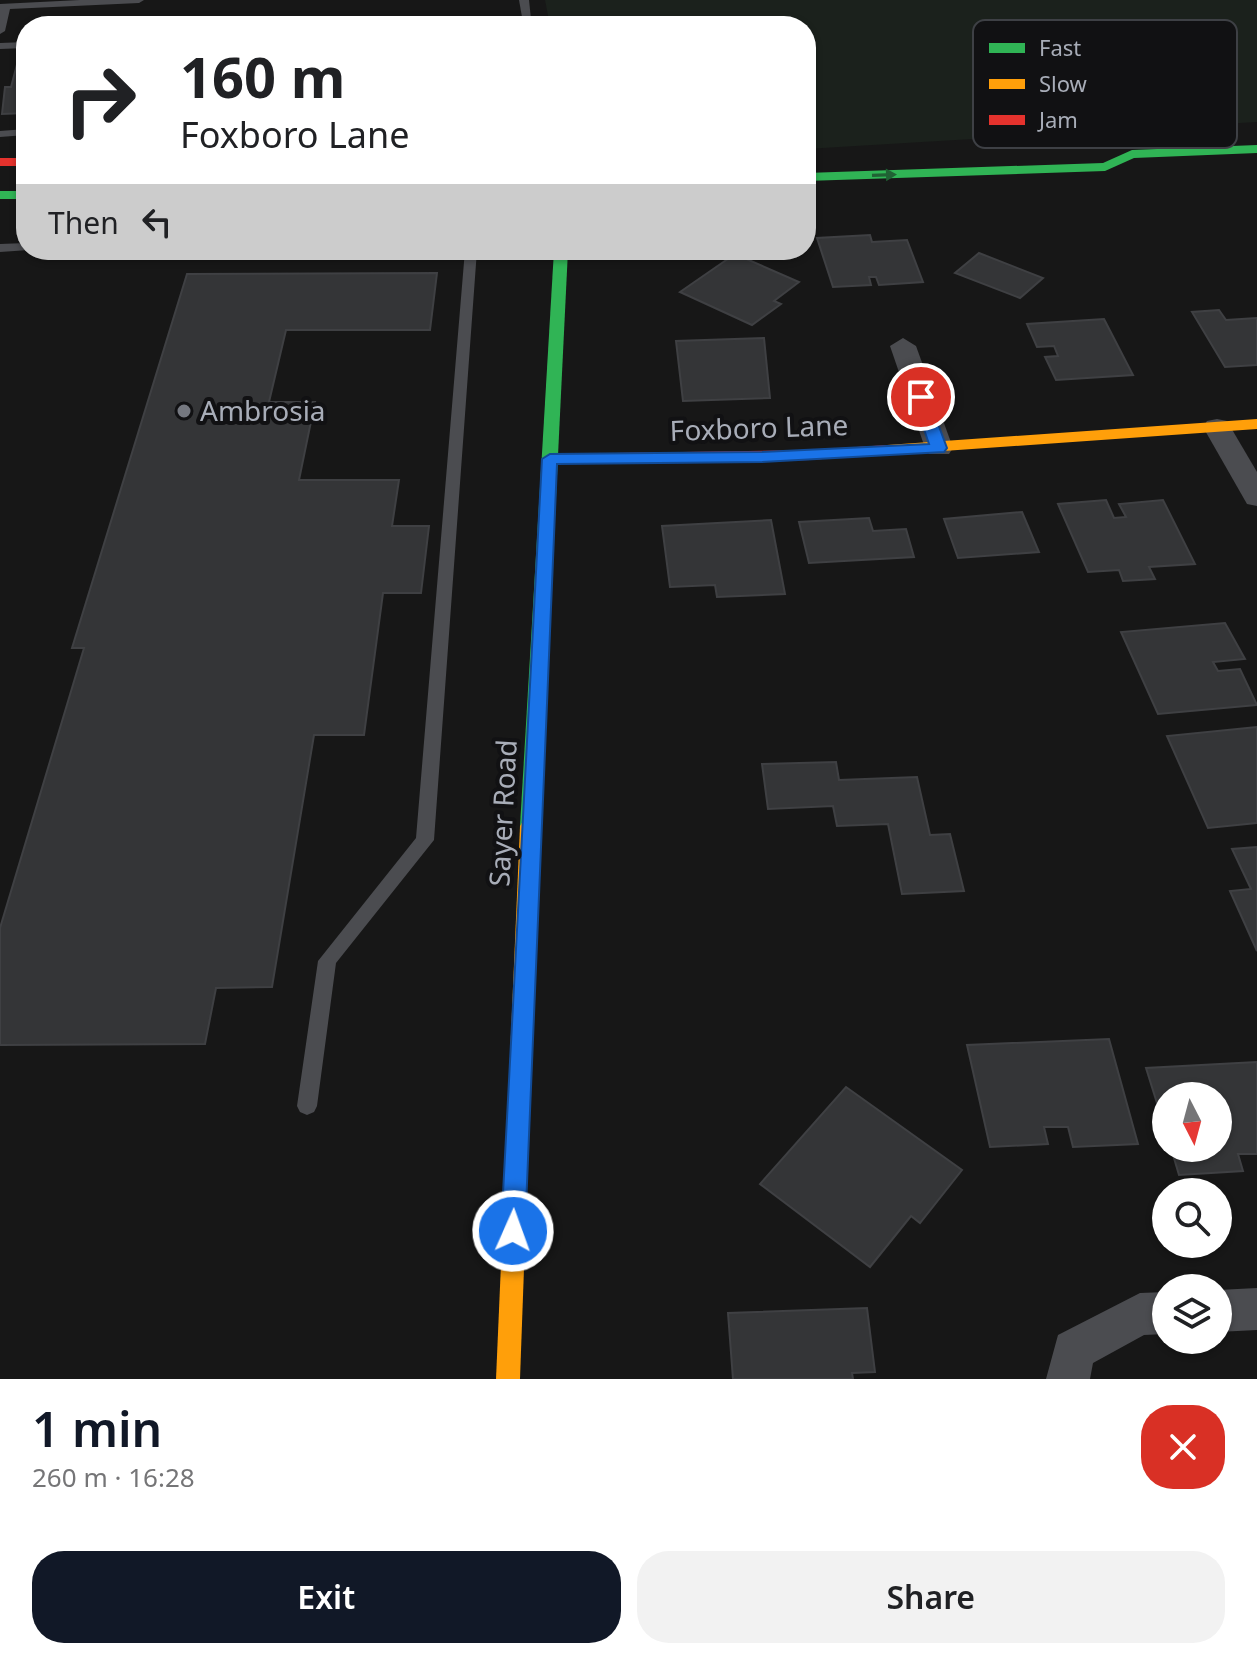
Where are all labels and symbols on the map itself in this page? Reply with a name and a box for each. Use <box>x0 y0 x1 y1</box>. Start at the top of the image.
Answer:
legend <box>973 20 1237 148</box>
text: Fast <box>1039 32 1081 62</box>
text: Slow <box>1039 68 1088 98</box>
text: Jam <box>1037 104 1078 134</box>
one-way arrow <box>872 168 897 181</box>
pin <box>887 363 955 431</box>
place label: Ambrosia <box>200 391 326 429</box>
marker: Ambrosia <box>175 402 193 420</box>
street label: Foxboro Lane <box>669 405 849 449</box>
street label: Sayer Road <box>479 738 525 887</box>
north arrow <box>1152 1082 1232 1162</box>
position arrow <box>471 1189 555 1273</box>

